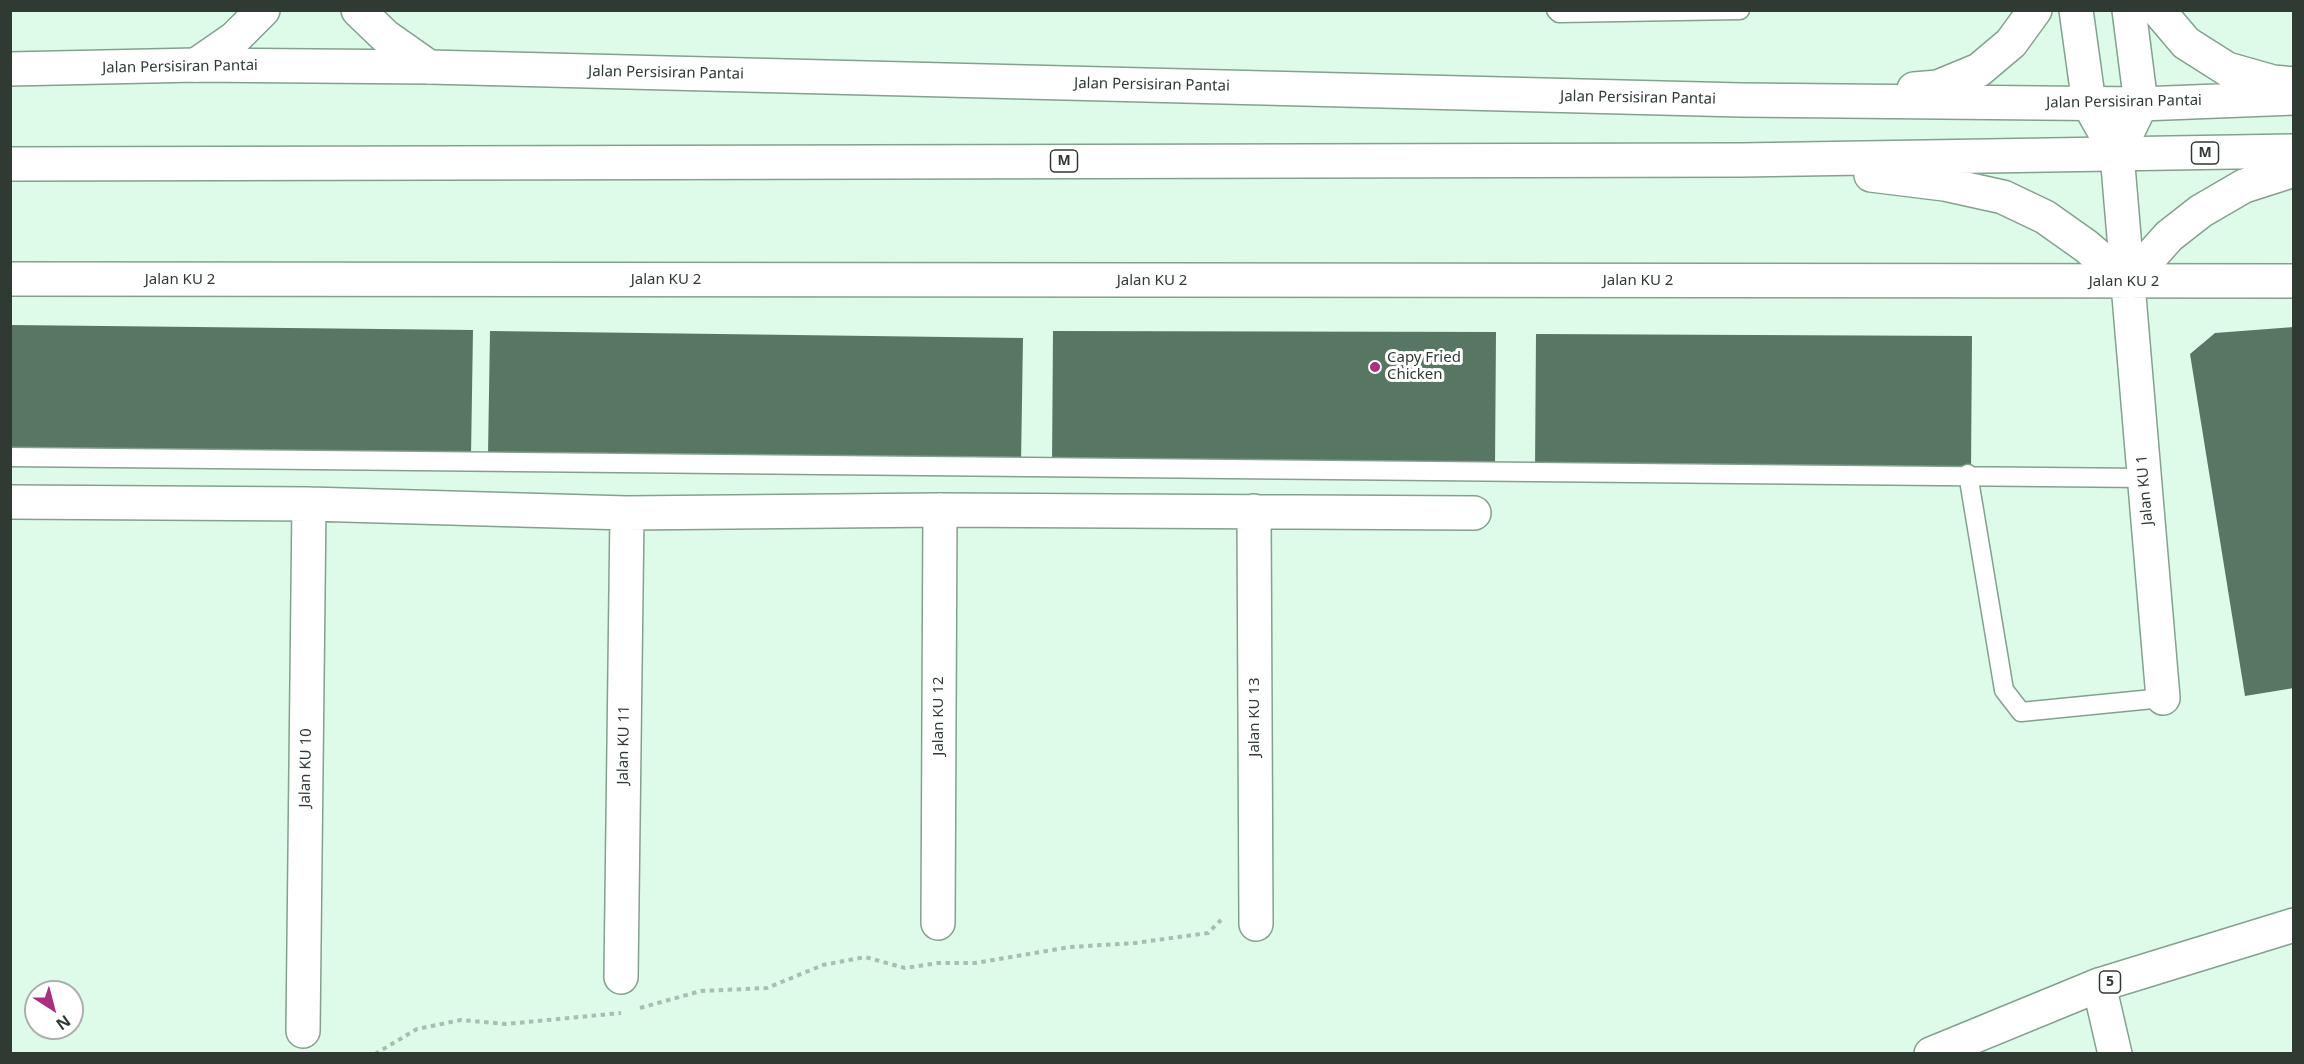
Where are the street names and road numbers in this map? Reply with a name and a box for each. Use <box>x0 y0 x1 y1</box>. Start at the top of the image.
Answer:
street label: Jalan Persisiran Pantai <box>102 57 258 77</box>
street label: Jalan Persisiran Pantai <box>588 63 744 83</box>
street label: Jalan Persisiran Pantai <box>1074 75 1230 95</box>
street label: Jalan Persisiran Pantai <box>1560 88 1716 108</box>
street label: Jalan Persisiran Pantai <box>2046 92 2202 112</box>
road number: M <box>2192 142 2218 164</box>
road number: M <box>1050 150 1078 172</box>
street label: Jalan KU 2 <box>145 271 215 289</box>
street label: Jalan KU 2 <box>631 271 701 289</box>
street label: Jalan KU 2 <box>1117 272 1187 290</box>
street label: Jalan KU 2 <box>1603 272 1673 290</box>
street label: Jalan KU 2 <box>2089 273 2159 291</box>
street label: Jalan KU 1 <box>2133 454 2157 526</box>
street label: Jalan KU 12 <box>930 676 948 756</box>
street label: Jalan KU 13 <box>1246 677 1264 757</box>
street label: Jalan KU 11 <box>614 705 634 785</box>
street label: Jalan KU 10 <box>296 728 316 808</box>
road number: 5 <box>2100 971 2120 993</box>

